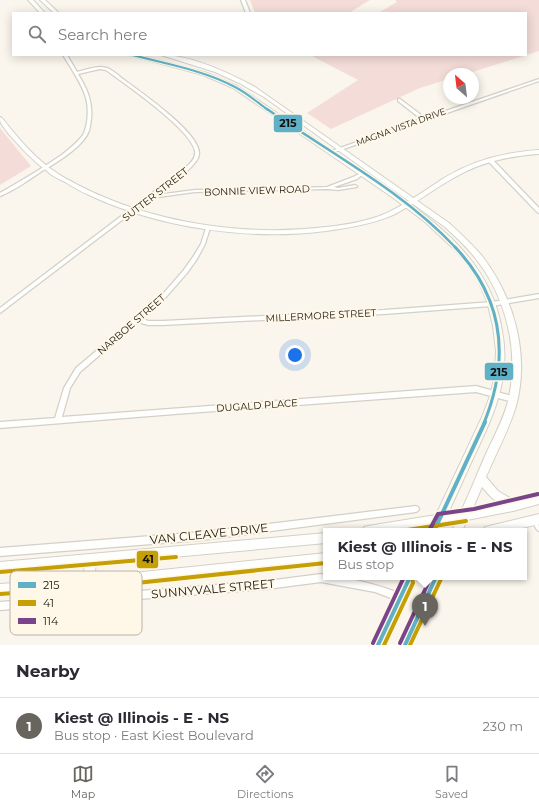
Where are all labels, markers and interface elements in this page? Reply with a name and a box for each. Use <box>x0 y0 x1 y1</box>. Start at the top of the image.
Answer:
search box <box>12 12 527 56</box>
icon: search <box>26 23 48 45</box>
text: Search here <box>58 25 147 44</box>
north arrow <box>443 68 479 104</box>
street label: MAGNA VISTA DRIVE <box>354 105 447 148</box>
line badge: 215 <box>273 114 303 133</box>
text: 215 <box>279 116 297 130</box>
street label: SUTTER STREET <box>120 164 191 224</box>
street label: BONNIE VIEW ROAD <box>204 182 310 199</box>
street label: NARBOE STREET <box>95 291 168 357</box>
street label: MILLERMORE STREET <box>265 306 377 325</box>
your location <box>285 345 305 365</box>
line badge: 215 <box>484 362 514 381</box>
text: 215 <box>490 365 508 379</box>
street label: DUGALD PLACE <box>216 396 299 415</box>
street label: VAN CLEAVE DRIVE <box>149 520 269 547</box>
popup <box>323 528 527 580</box>
text: Kiest @ Illinois - E - NS <box>337 537 513 556</box>
line badge: 41 <box>136 550 159 569</box>
text: 41 <box>142 552 154 566</box>
text: Bus stop <box>337 556 394 572</box>
legend <box>10 571 142 635</box>
street label: SUNNYVALE STREET <box>150 576 276 601</box>
text: 215 <box>43 578 59 592</box>
pin: 1 <box>412 593 438 626</box>
text: 41 <box>43 596 54 610</box>
text: 114 <box>43 614 59 628</box>
text: Nearby <box>16 661 80 681</box>
text: Kiest @ Illinois - E - NS <box>54 708 229 727</box>
text: 1 <box>26 718 32 734</box>
text: 230 m <box>482 718 523 734</box>
text: Bus stop · East Kiest Boulevard <box>54 727 254 743</box>
tab: Map <box>71 763 95 801</box>
tab: Directions <box>237 763 293 801</box>
tab: Saved <box>435 763 468 801</box>

